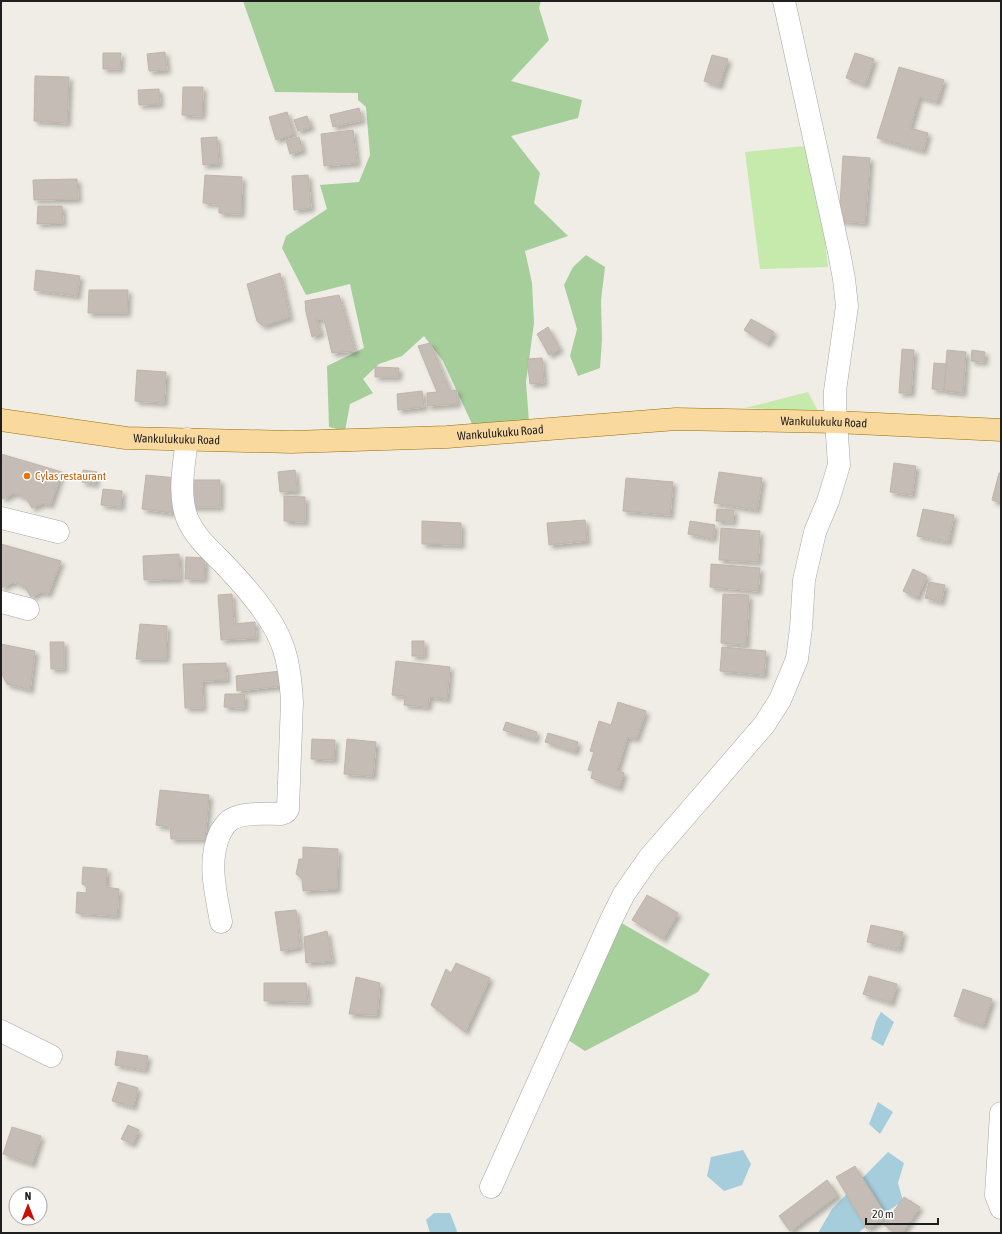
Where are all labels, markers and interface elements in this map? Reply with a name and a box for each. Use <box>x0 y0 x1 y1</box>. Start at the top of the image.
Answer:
street label: Wankulukuku Road <box>780 414 867 431</box>
street label: Wankulukuku Road <box>457 422 544 443</box>
street label: Wankulukuku Road <box>133 431 220 447</box>
place label: Cylas restaurant <box>35 469 107 483</box>
marker: Cylas restaurant <box>22 471 32 481</box>
north arrow <box>8 1186 48 1226</box>
text: N <box>25 1190 31 1202</box>
scale bar <box>866 1200 938 1226</box>
text: 20 m <box>872 1207 894 1221</box>

